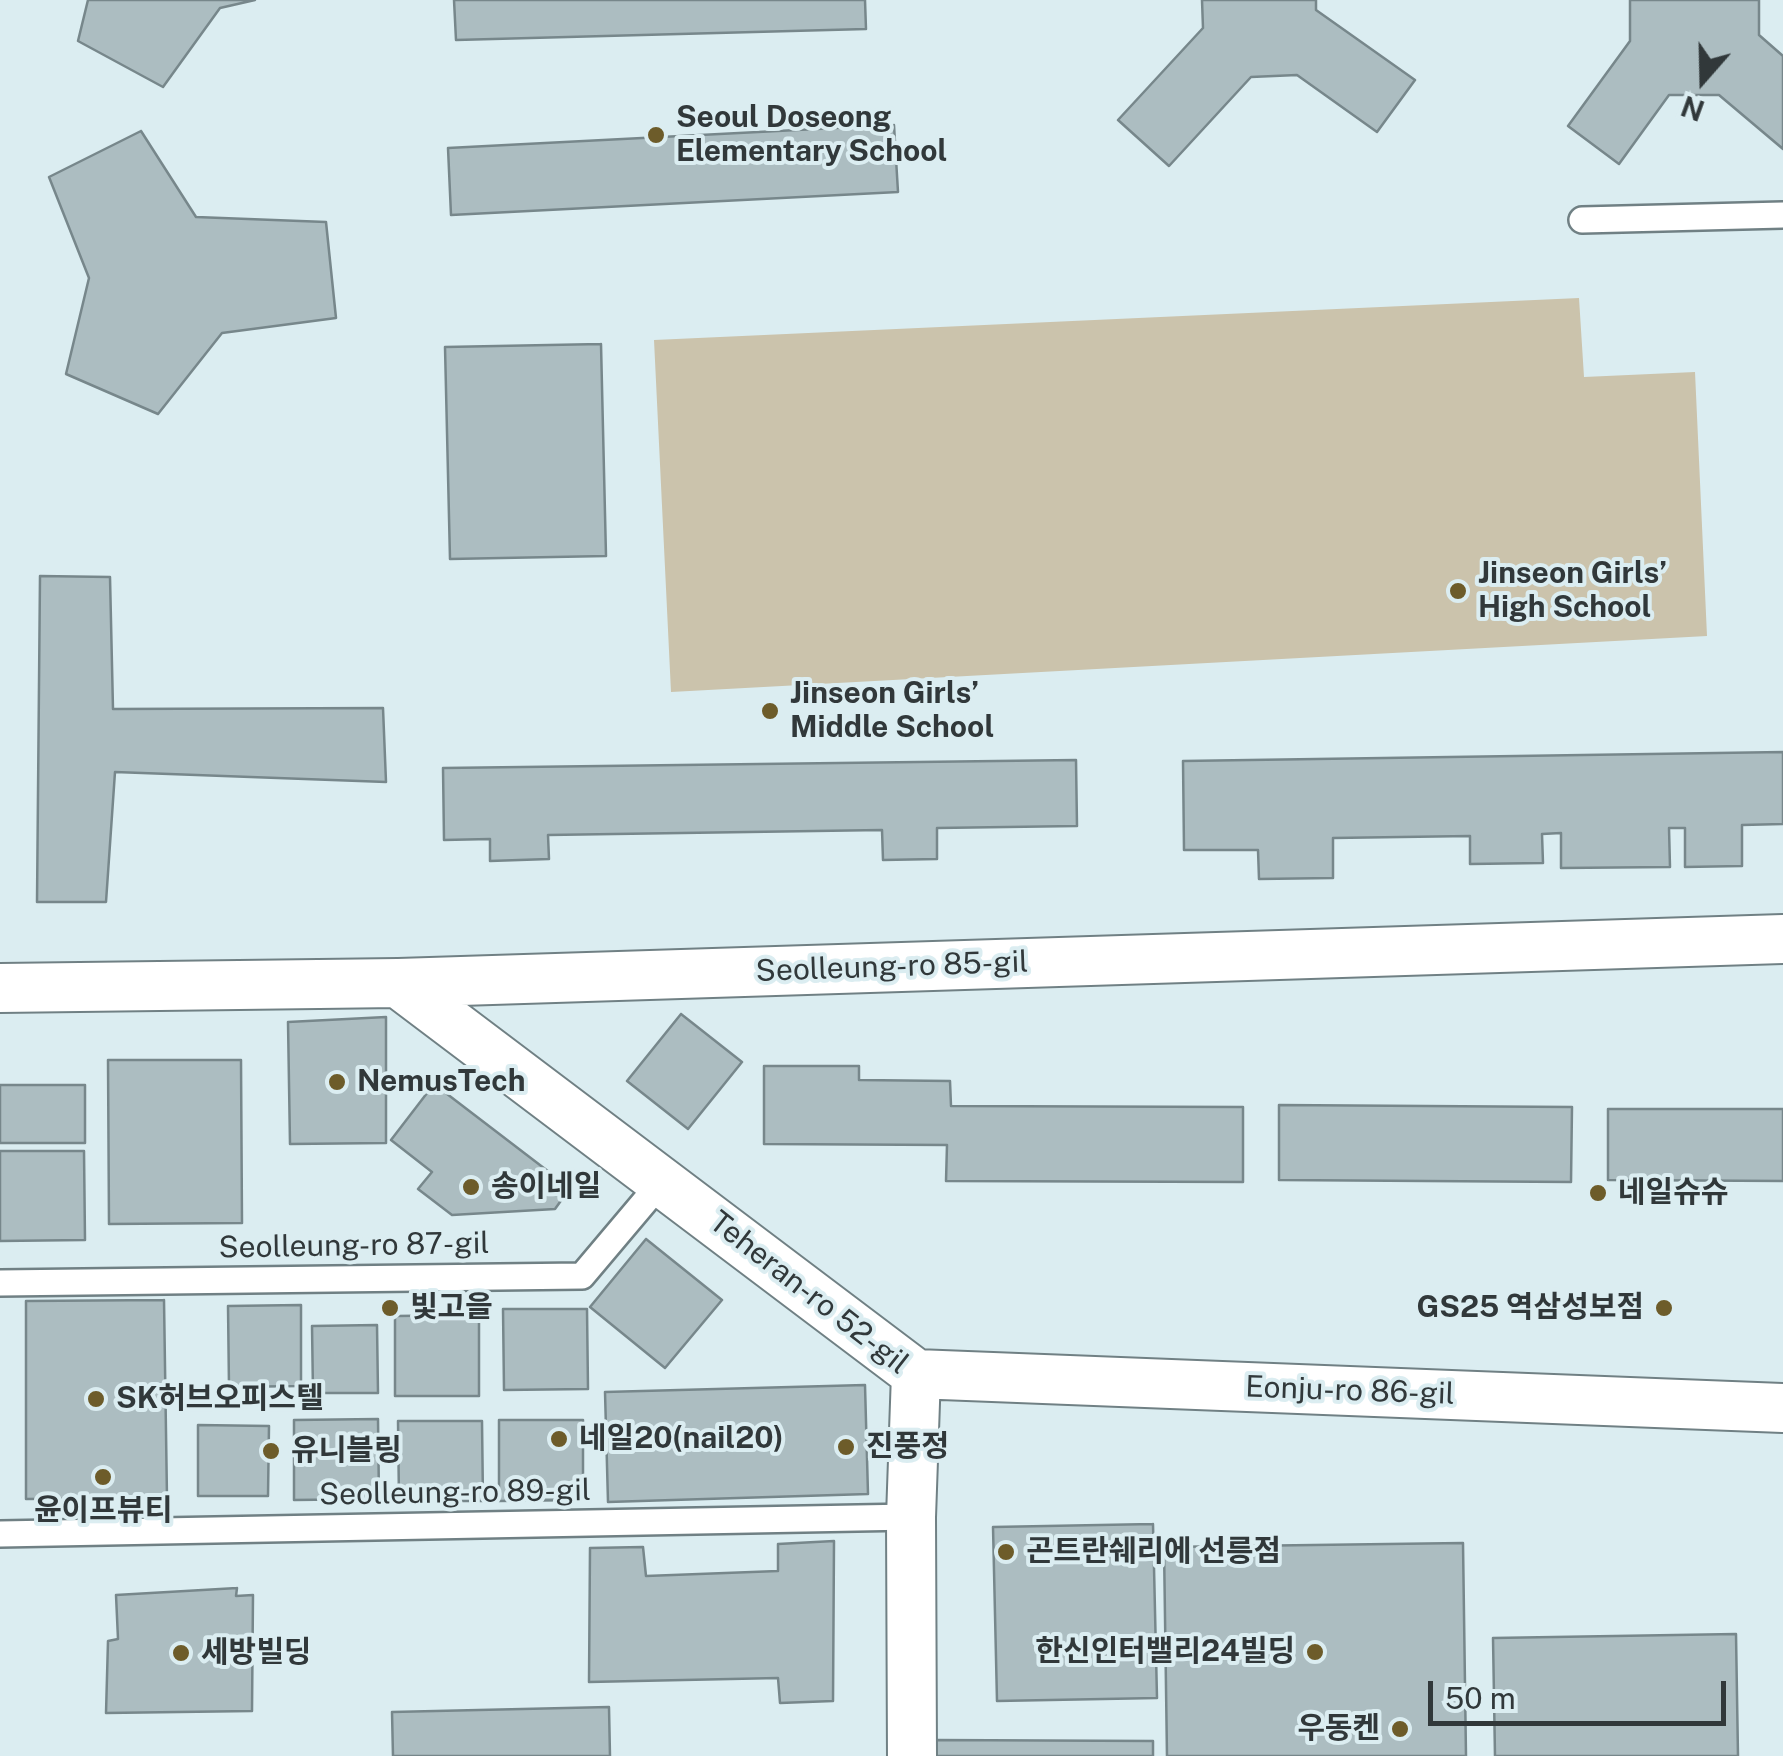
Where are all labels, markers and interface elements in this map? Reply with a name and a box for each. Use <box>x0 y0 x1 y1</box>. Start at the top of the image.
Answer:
north arrow <box>1653 30 1753 130</box>
text: N <box>1677 89 1709 128</box>
place label: Seoul Doseong Elementary School <box>676 100 947 170</box>
marker: Seoul Doseong Elementary School <box>645 124 667 146</box>
place label: Jinseon Girls’ High School <box>1478 556 1667 626</box>
marker: Jinseon Girls’ High School <box>1447 580 1469 602</box>
place label: Jinseon Girls’ Middle School <box>790 676 994 746</box>
marker: Jinseon Girls’ Middle School <box>759 700 781 722</box>
street label: Seolleung-ro 85-gil <box>755 944 1029 990</box>
place label: NemusTech <box>357 1064 525 1100</box>
marker: NemusTech <box>326 1071 348 1093</box>
place label: 송이네일 <box>491 1169 601 1205</box>
place label: 네일슈슈 <box>1618 1175 1728 1211</box>
marker: 송이네일 <box>460 1176 482 1198</box>
marker: 네일슈슈 <box>1587 1182 1609 1204</box>
street label: Teheran-ro 52-gil <box>702 1204 916 1382</box>
street label: Seolleung-ro 87-gil <box>218 1226 490 1266</box>
place label: 빛고을 <box>410 1290 493 1326</box>
place label: GS25 역삼성보점 <box>1416 1290 1644 1326</box>
marker: 빛고을 <box>379 1297 401 1319</box>
marker: GS25 역삼성보점 <box>1653 1297 1675 1319</box>
street label: Eonju-ro 86-gil <box>1245 1369 1455 1413</box>
place label: SK허브오피스텔 <box>116 1381 324 1417</box>
marker: SK허브오피스텔 <box>85 1388 107 1410</box>
place label: 네일20(nail20) <box>579 1421 784 1457</box>
marker: 네일20(nail20) <box>548 1428 570 1450</box>
place label: 진풍정 <box>866 1429 949 1465</box>
place label: 유니블링 <box>291 1433 401 1469</box>
marker: 진풍정 <box>835 1436 857 1458</box>
marker: 유니블링 <box>260 1440 282 1462</box>
marker: 윤이프뷰티 <box>92 1466 114 1488</box>
street label: Seolleung-ro 89-gil <box>319 1473 591 1513</box>
place label: 윤이프뷰티 <box>34 1493 172 1529</box>
place label: 곤트란쉐리에 선릉점 <box>1026 1534 1281 1570</box>
marker: 곤트란쉐리에 선릉점 <box>995 1541 1017 1563</box>
place label: 한신인터밸리24빌딩 <box>1035 1634 1295 1670</box>
place label: 세방빌딩 <box>201 1635 311 1671</box>
marker: 한신인터밸리24빌딩 <box>1304 1641 1326 1663</box>
marker: 세방빌딩 <box>170 1642 192 1664</box>
scale bar <box>1433 1661 1730 1723</box>
text: 50 m <box>1445 1680 1516 1716</box>
place label: 우동켄 <box>1297 1711 1380 1747</box>
marker: 우동켄 <box>1389 1718 1411 1740</box>

